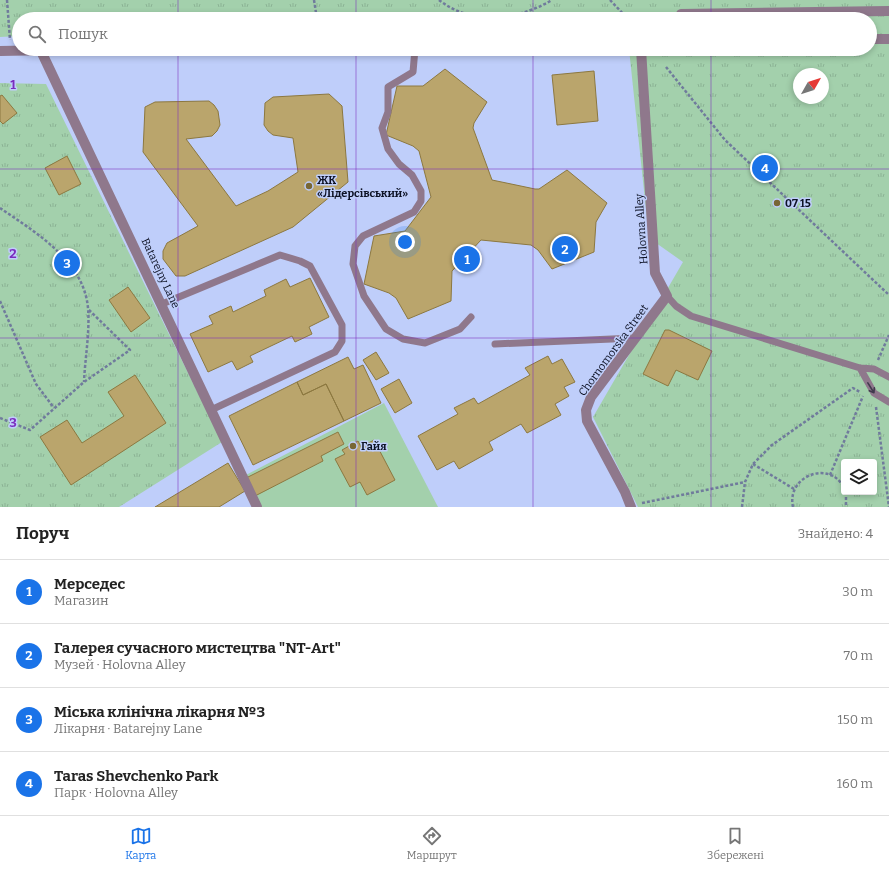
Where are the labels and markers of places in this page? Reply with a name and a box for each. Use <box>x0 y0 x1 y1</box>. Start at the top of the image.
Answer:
pin: 4 <box>752 153 778 183</box>
place label: ЖК «Лідерсівський» <box>317 174 408 200</box>
marker: ЖК «Лідерсівський» <box>304 181 314 191</box>
place label: 07 15 <box>785 197 811 210</box>
marker: 07 15 <box>772 198 782 208</box>
pin: 2 <box>552 234 578 264</box>
pin: 1 <box>454 244 480 274</box>
pin: 3 <box>54 248 80 278</box>
place label: Гайя <box>361 440 387 453</box>
marker: Гайя <box>348 441 358 451</box>

